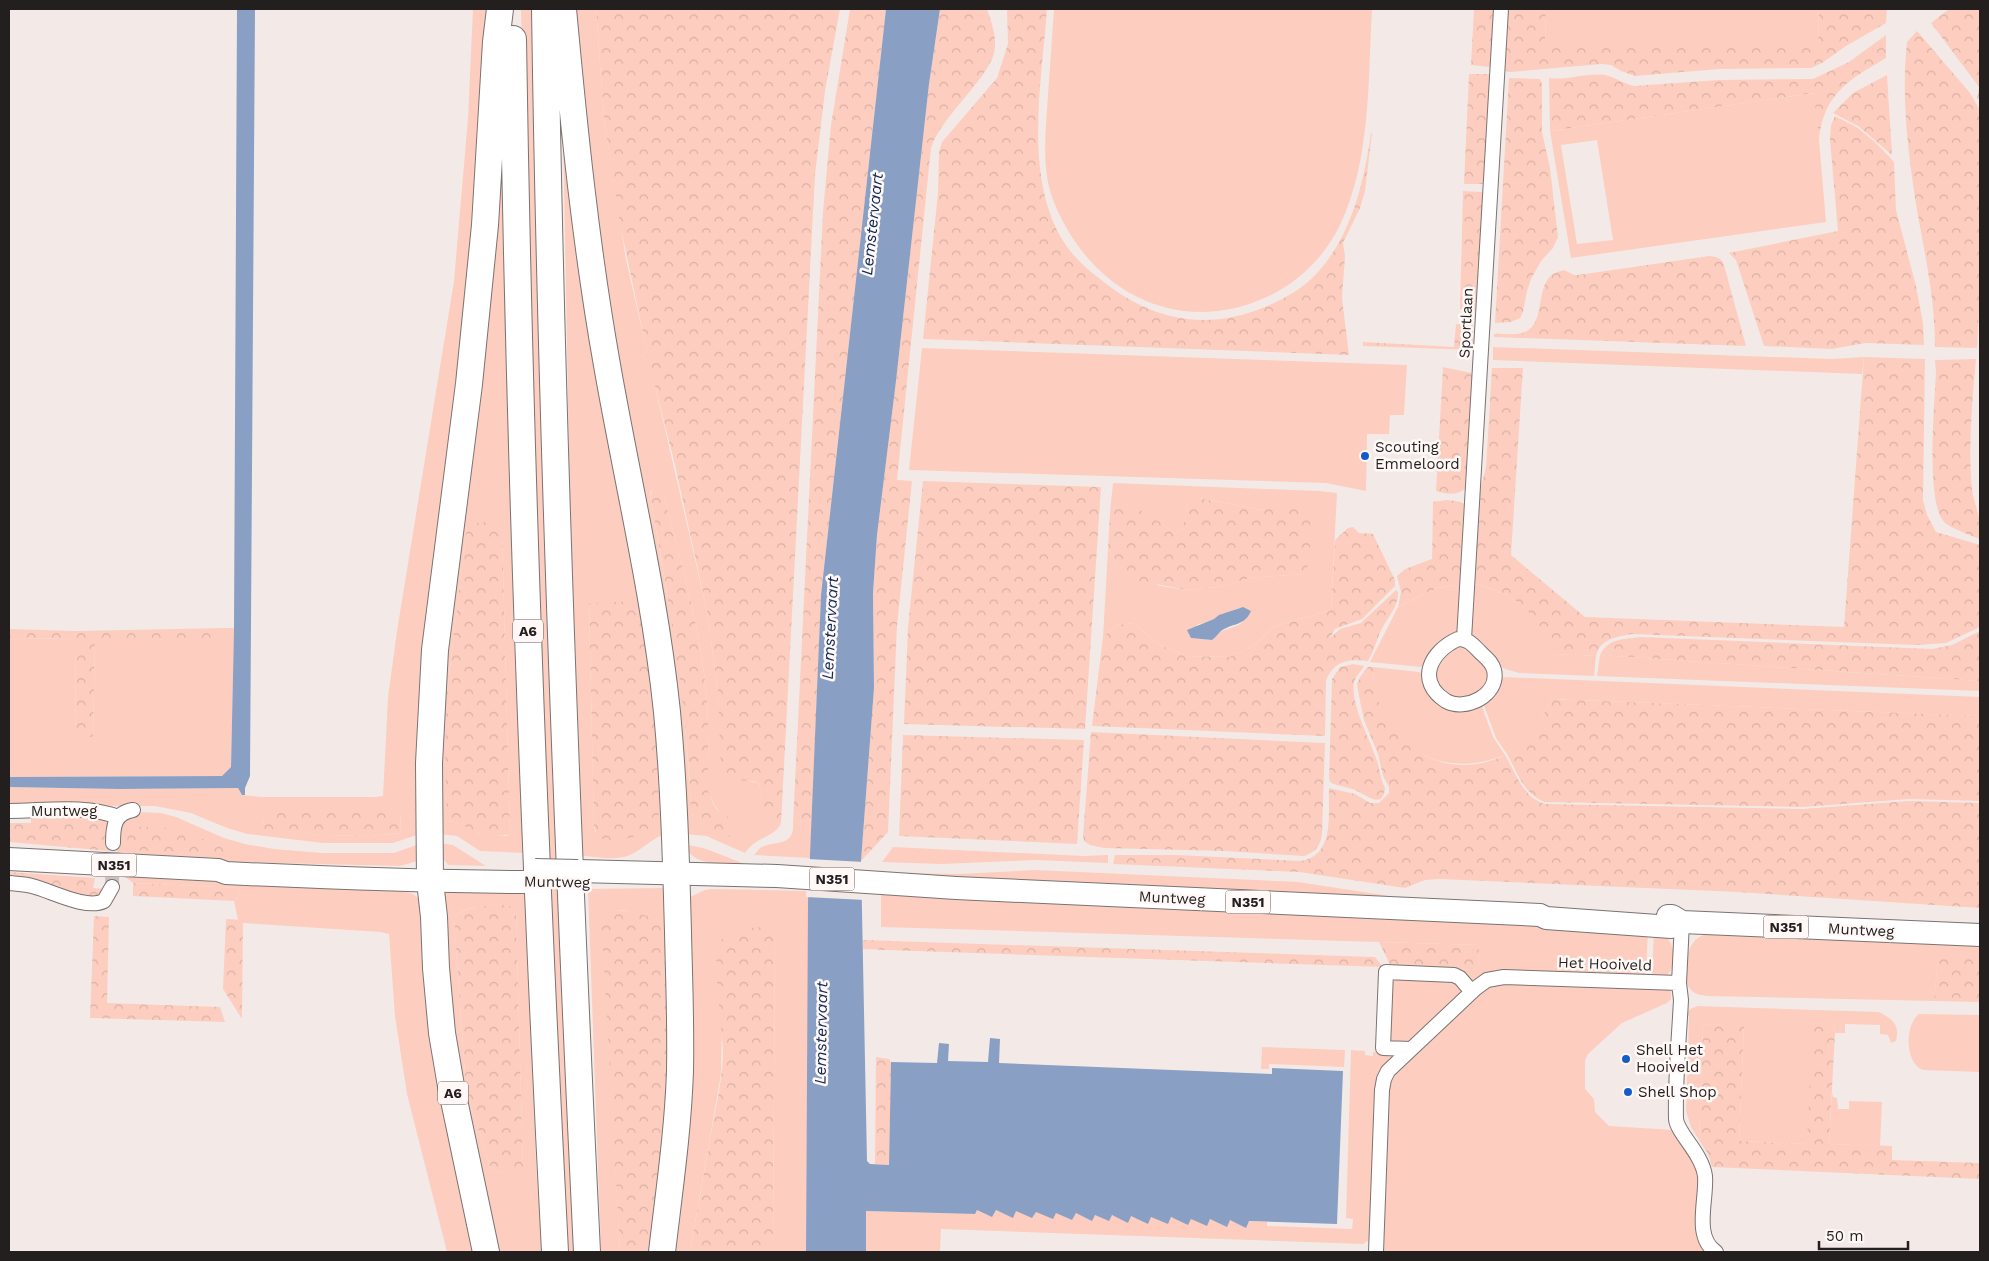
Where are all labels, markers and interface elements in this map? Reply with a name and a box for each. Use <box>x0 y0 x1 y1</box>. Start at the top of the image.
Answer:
water label: Lemstervaart <box>857 171 887 276</box>
street label: Sportlaan <box>1455 287 1477 359</box>
place label: Scouting Emmeloord <box>1375 438 1460 473</box>
marker: Scouting Emmeloord <box>1359 450 1371 462</box>
water label: Lemstervaart <box>818 575 842 680</box>
road number: A6 <box>513 620 543 642</box>
street label: Muntweg <box>31 802 97 820</box>
road number: N351 <box>92 854 136 876</box>
road number: N351 <box>810 868 854 891</box>
street label: Muntweg <box>524 872 590 892</box>
street label: Muntweg <box>1138 887 1206 909</box>
road number: N351 <box>1226 890 1270 914</box>
road number: N351 <box>1764 916 1808 939</box>
street label: Muntweg <box>1827 919 1895 941</box>
street label: Het Hooiveld <box>1558 953 1652 975</box>
water label: Lemstervaart <box>811 981 831 1085</box>
place label: Shell Het Hooiveld <box>1636 1041 1704 1076</box>
marker: Shell Het Hooiveld <box>1620 1053 1632 1065</box>
road number: A6 <box>438 1082 468 1104</box>
place label: Shell Shop <box>1638 1083 1717 1101</box>
marker: Shell Shop <box>1622 1086 1634 1098</box>
scale bar <box>1819 1218 1908 1250</box>
text: 50 m <box>1826 1227 1863 1245</box>

